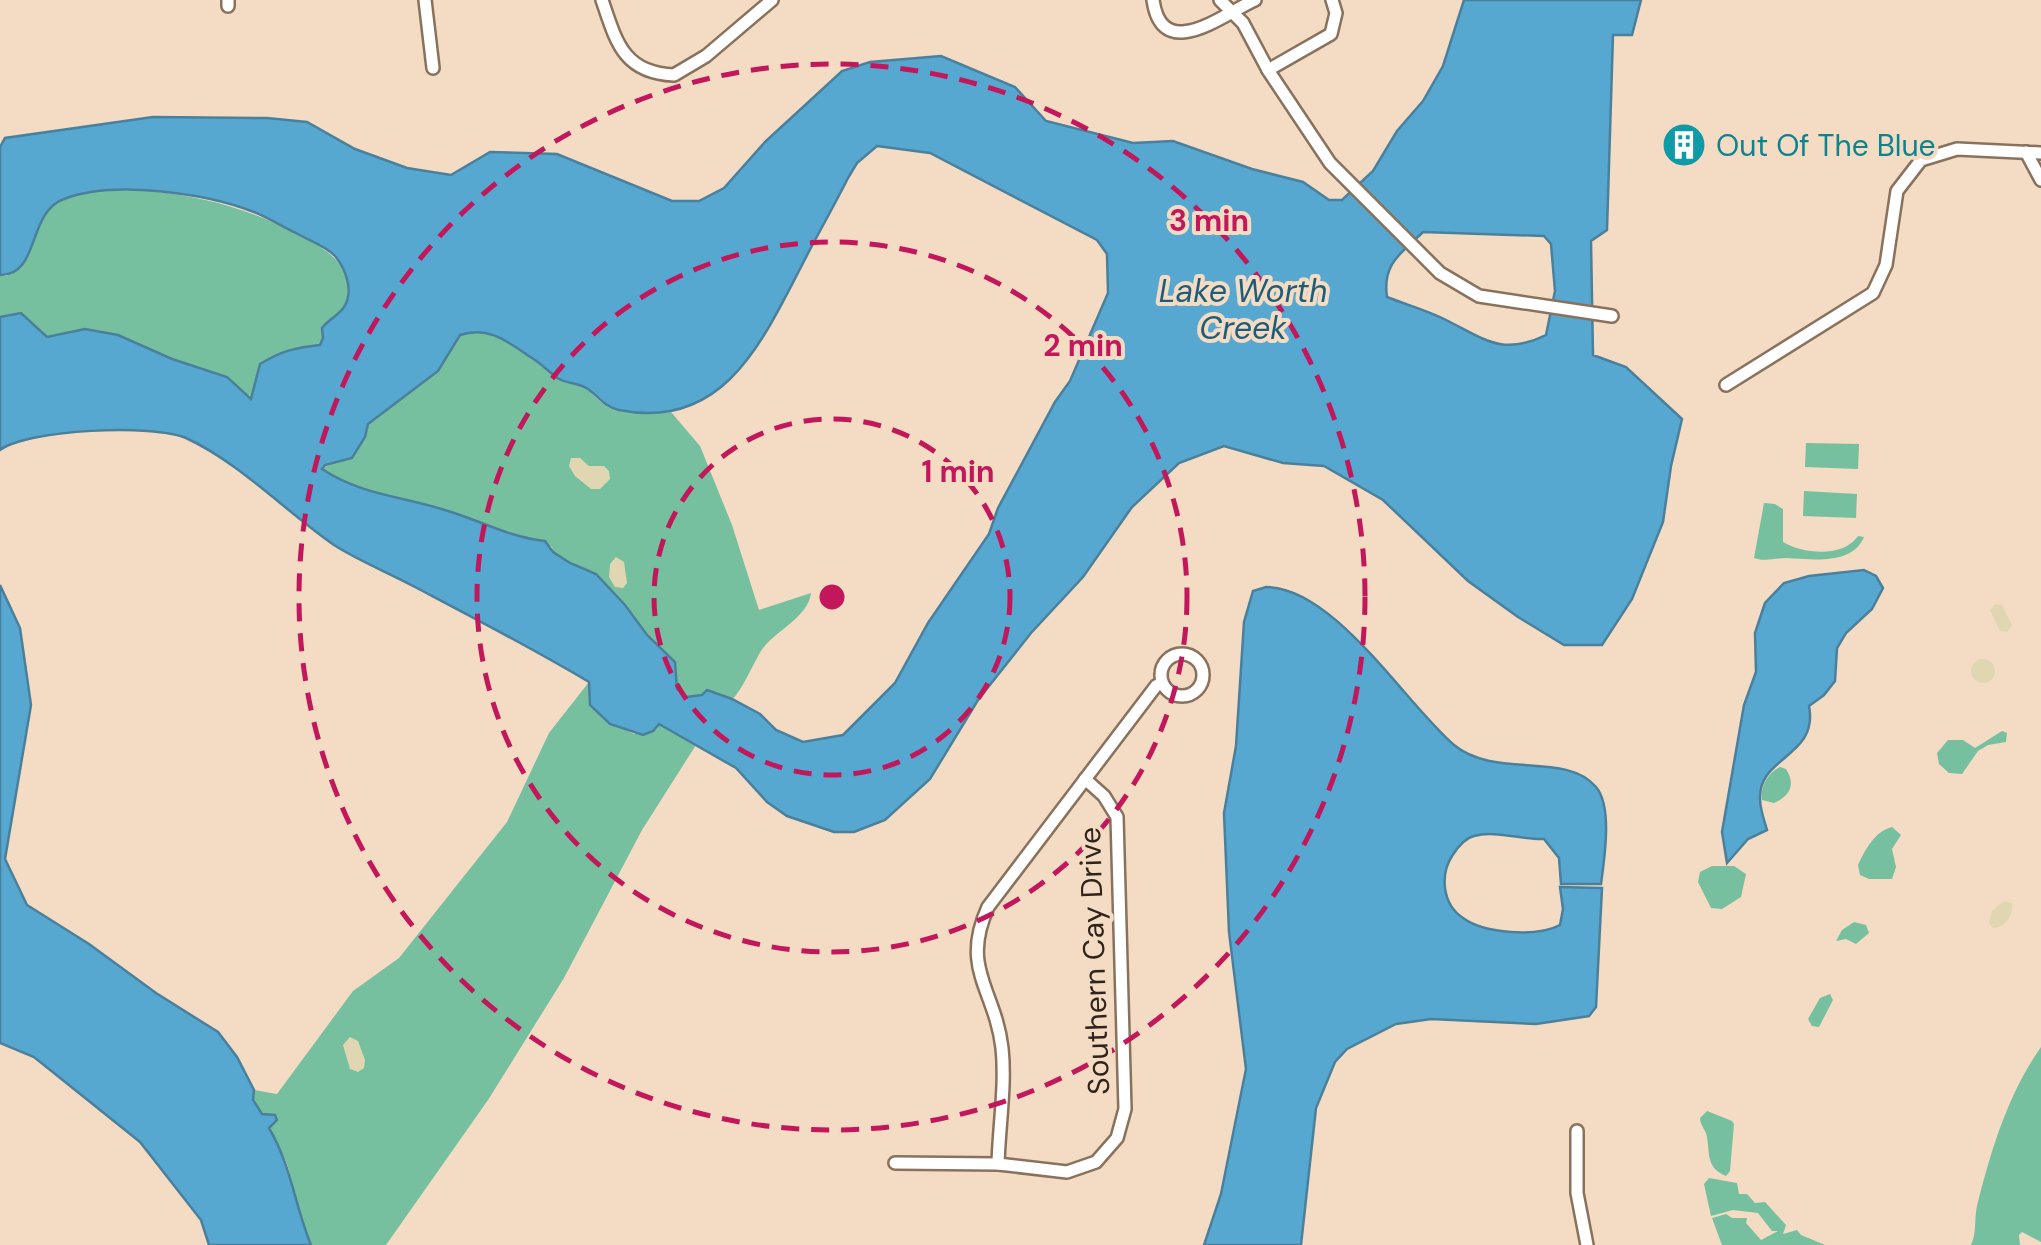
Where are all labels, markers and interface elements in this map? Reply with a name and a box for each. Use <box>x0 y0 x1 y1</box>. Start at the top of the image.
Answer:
building icon: Out Of The Blue <box>1661 122 1707 168</box>
place label: Out Of The Blue <box>1716 126 1936 165</box>
text: 3 min <box>1169 201 1249 240</box>
water label: Lake Worth Creek <box>1159 270 1327 349</box>
text: 2 min <box>1043 326 1123 365</box>
text: 1 min <box>922 452 994 491</box>
centre of rings <box>814 579 850 615</box>
street label: Southern Cay Drive <box>1070 826 1118 1096</box>

